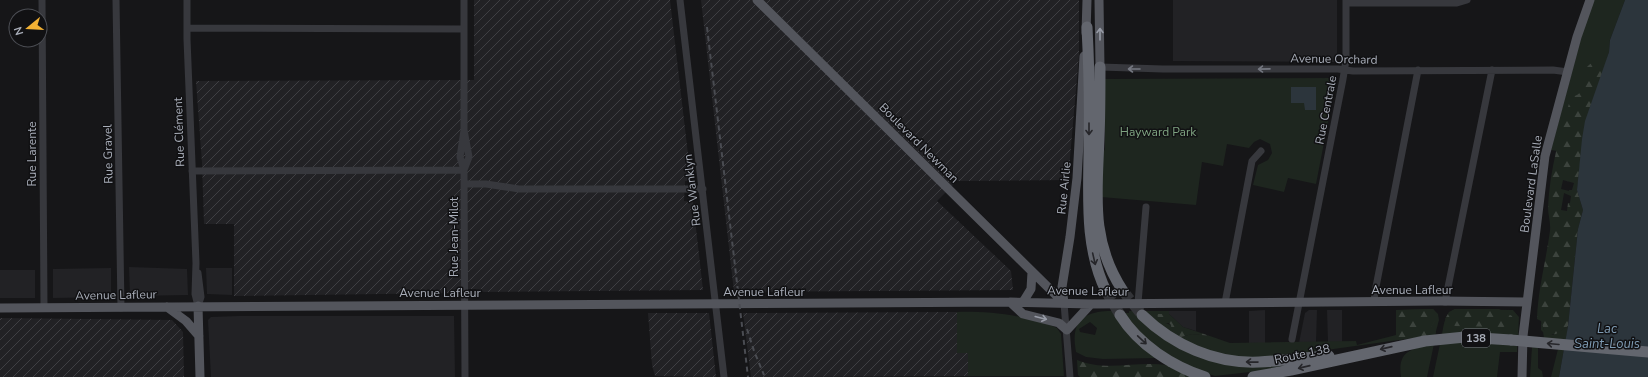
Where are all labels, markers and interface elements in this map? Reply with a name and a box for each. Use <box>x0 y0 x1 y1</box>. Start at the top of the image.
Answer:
north arrow <box>8 8 48 48</box>
text: N <box>11 25 27 37</box>
one-way arrow <box>1096 28 1104 41</box>
street label: Avenue Orchard <box>1290 50 1378 68</box>
one-way arrow <box>1128 65 1141 73</box>
one-way arrow <box>1258 65 1271 73</box>
street label: Rue Centrale <box>1311 74 1341 146</box>
street label: Rue Clément <box>170 96 188 167</box>
street label: Boulevard Newman <box>876 100 962 186</box>
street label: Rue Larente <box>24 121 40 187</box>
one-way arrow <box>1085 122 1093 135</box>
street label: Rue Gravel <box>99 124 117 184</box>
park label: Hayward Park <box>1120 124 1197 140</box>
street label: Boulevard LaSalle <box>1516 134 1546 234</box>
street label: Rue Wanklyn <box>680 153 704 227</box>
street label: Rue Airlie <box>1053 161 1075 215</box>
street label: Rue Jean-Milot <box>446 196 462 277</box>
one-way arrow <box>1091 252 1099 265</box>
street label: Avenue Lafleur <box>1047 282 1130 300</box>
street label: Avenue Lafleur <box>1371 282 1454 298</box>
street label: Avenue Lafleur <box>723 284 806 300</box>
street label: Avenue Lafleur <box>399 285 482 301</box>
street label: Avenue Lafleur <box>75 286 158 304</box>
one-way arrow <box>1034 315 1047 322</box>
water label: Lac Saint-Louis <box>1574 320 1640 353</box>
road number: 138 <box>1462 329 1490 347</box>
one-way arrow <box>1136 335 1146 344</box>
street label: Route 138 <box>1273 340 1331 368</box>
one-way arrow <box>1547 340 1560 347</box>
one-way arrow <box>1380 345 1393 353</box>
one-way arrow <box>1246 358 1259 366</box>
one-way arrow <box>1298 364 1311 372</box>

